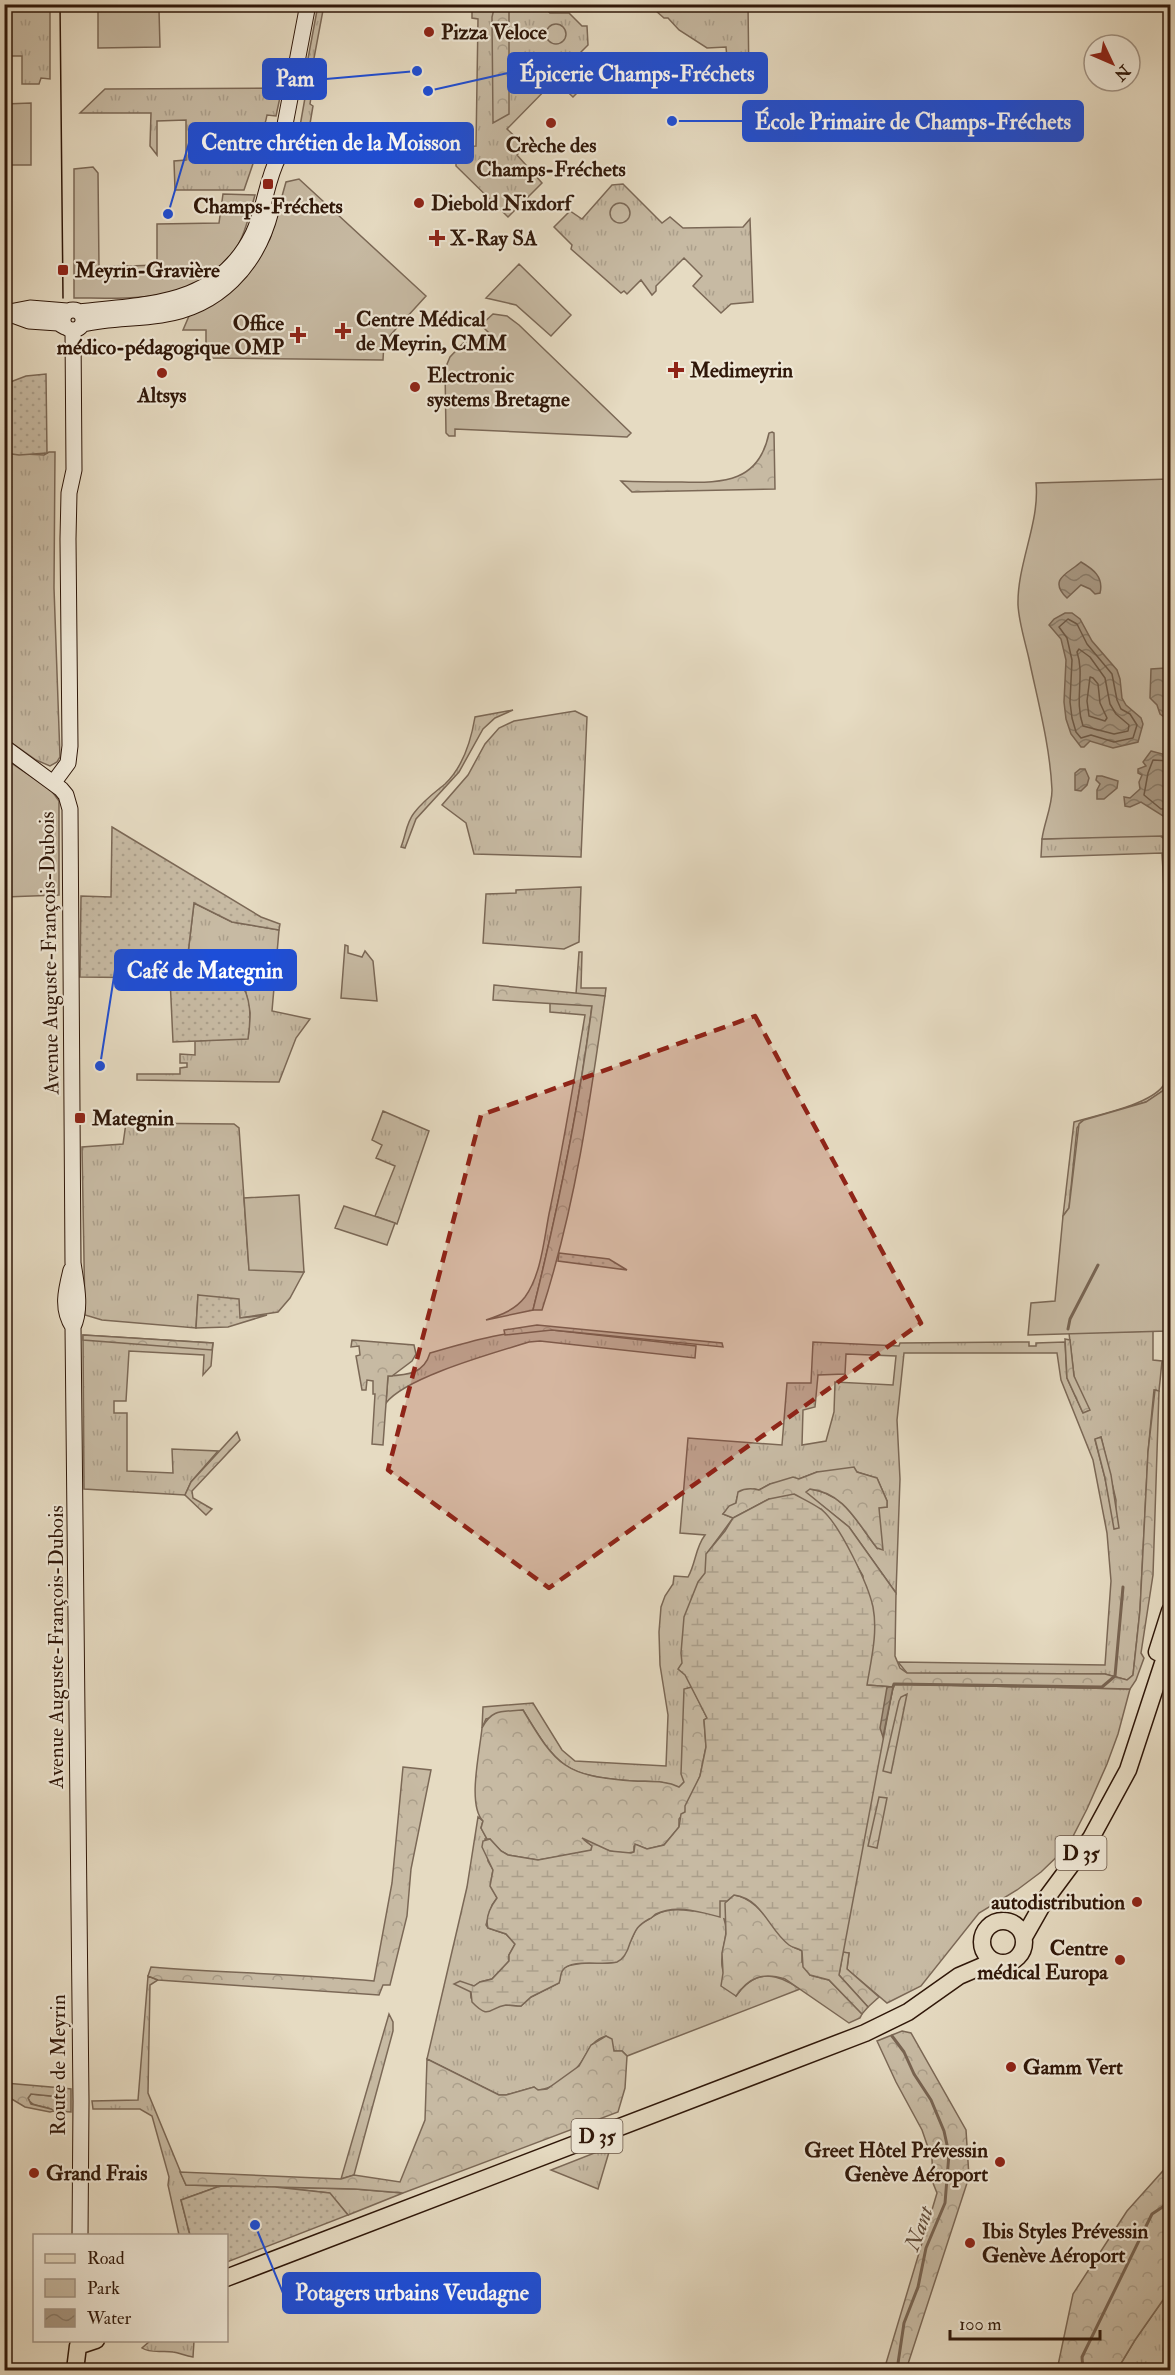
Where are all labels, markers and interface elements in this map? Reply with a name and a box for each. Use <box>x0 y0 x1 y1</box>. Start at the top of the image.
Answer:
place label: Pizza Veloce <box>441 19 547 46</box>
marker: Pizza Veloce <box>422 25 436 39</box>
north arrow <box>1082 33 1142 93</box>
callout: Épicerie Champs-Fréchets <box>508 53 767 93</box>
text: Épicerie Champs-Fréchets <box>520 58 755 89</box>
callout: Pam <box>263 59 326 99</box>
text: N <box>1109 60 1135 85</box>
text: Pam <box>276 65 315 93</box>
callout: École Primaire de Champs-Fréchets <box>743 101 1083 141</box>
text: École Primaire de Champs-Fréchets <box>755 106 1072 137</box>
marker: Crèche des Champs-Fréchets <box>544 116 558 130</box>
callout: Centre chrétien de la Moisson <box>189 123 473 163</box>
text: Centre chrétien de la Moisson <box>201 129 461 157</box>
place label: Crèche des Champs-Fréchets <box>476 132 626 183</box>
marker: Champs-Fréchets <box>261 177 275 191</box>
place label: Diebold Nixdorf <box>431 190 574 217</box>
place label: Champs-Fréchets <box>193 193 343 220</box>
marker: Diebold Nixdorf <box>412 196 426 210</box>
place label: X-Ray SA <box>450 225 538 252</box>
marker: X-Ray SA <box>428 229 446 247</box>
place label: Meyrin-Gravière <box>74 257 220 284</box>
marker: Meyrin-Gravière <box>56 263 70 277</box>
place label: Centre Médical de Meyrin, CMM <box>356 306 507 357</box>
place label: Office médico-pédagogique OMP <box>57 310 285 361</box>
marker: Centre Médical de Meyrin, CMM <box>334 322 352 340</box>
marker: Office médico-pédagogique OMP <box>289 326 307 344</box>
place label: Medimeyrin <box>689 357 793 384</box>
marker: Medimeyrin <box>667 361 685 379</box>
place label: Electronic systems Bretagne <box>427 362 570 413</box>
marker: Altsys <box>155 366 169 380</box>
marker: Electronic systems Bretagne <box>408 380 422 394</box>
place label: Altsys <box>136 382 187 409</box>
street label: Avenue Auguste-François-Dubois <box>34 811 65 1096</box>
callout: Café de Mategnin <box>115 950 296 990</box>
text: Café de Mategnin <box>127 957 284 986</box>
place label: Mategnin <box>91 1105 174 1132</box>
marker: Mategnin <box>73 1111 87 1125</box>
street label: Avenue Auguste-François-Dubois <box>43 1505 70 1790</box>
road number: D 35 <box>1056 1836 1106 1870</box>
place label: autodistribution <box>991 1889 1125 1916</box>
marker: autodistribution <box>1130 1895 1144 1909</box>
place label: Centre médical Europa <box>977 1935 1109 1986</box>
marker: Centre médical Europa <box>1113 1953 1127 1967</box>
street label: Route de Meyrin <box>45 1994 72 2136</box>
place label: Gamm Vert <box>1023 2054 1123 2081</box>
marker: Gamm Vert <box>1004 2060 1018 2074</box>
road number: D 35 <box>572 2119 622 2153</box>
place label: Greet Hôtel Prévessin Genève Aéroport <box>804 2137 988 2188</box>
marker: Greet Hôtel Prévessin Genève Aéroport <box>993 2155 1007 2169</box>
place label: Grand Frais <box>46 2160 148 2187</box>
marker: Grand Frais <box>27 2166 41 2180</box>
water label: Nant <box>897 2201 941 2255</box>
place label: Ibis Styles Prévessin Genève Aéroport <box>982 2218 1148 2269</box>
legend <box>33 2234 228 2342</box>
marker: Ibis Styles Prévessin Genève Aéroport <box>963 2236 977 2250</box>
text: Road <box>87 2247 125 2270</box>
callout: Potagers urbains Veudagne <box>283 2273 540 2313</box>
text: Park <box>87 2277 120 2300</box>
text: Potagers urbains Veudagne <box>295 2279 530 2308</box>
scale bar <box>950 2303 1100 2341</box>
text: Water <box>86 2307 131 2330</box>
text: 100 m <box>959 2313 1002 2336</box>

